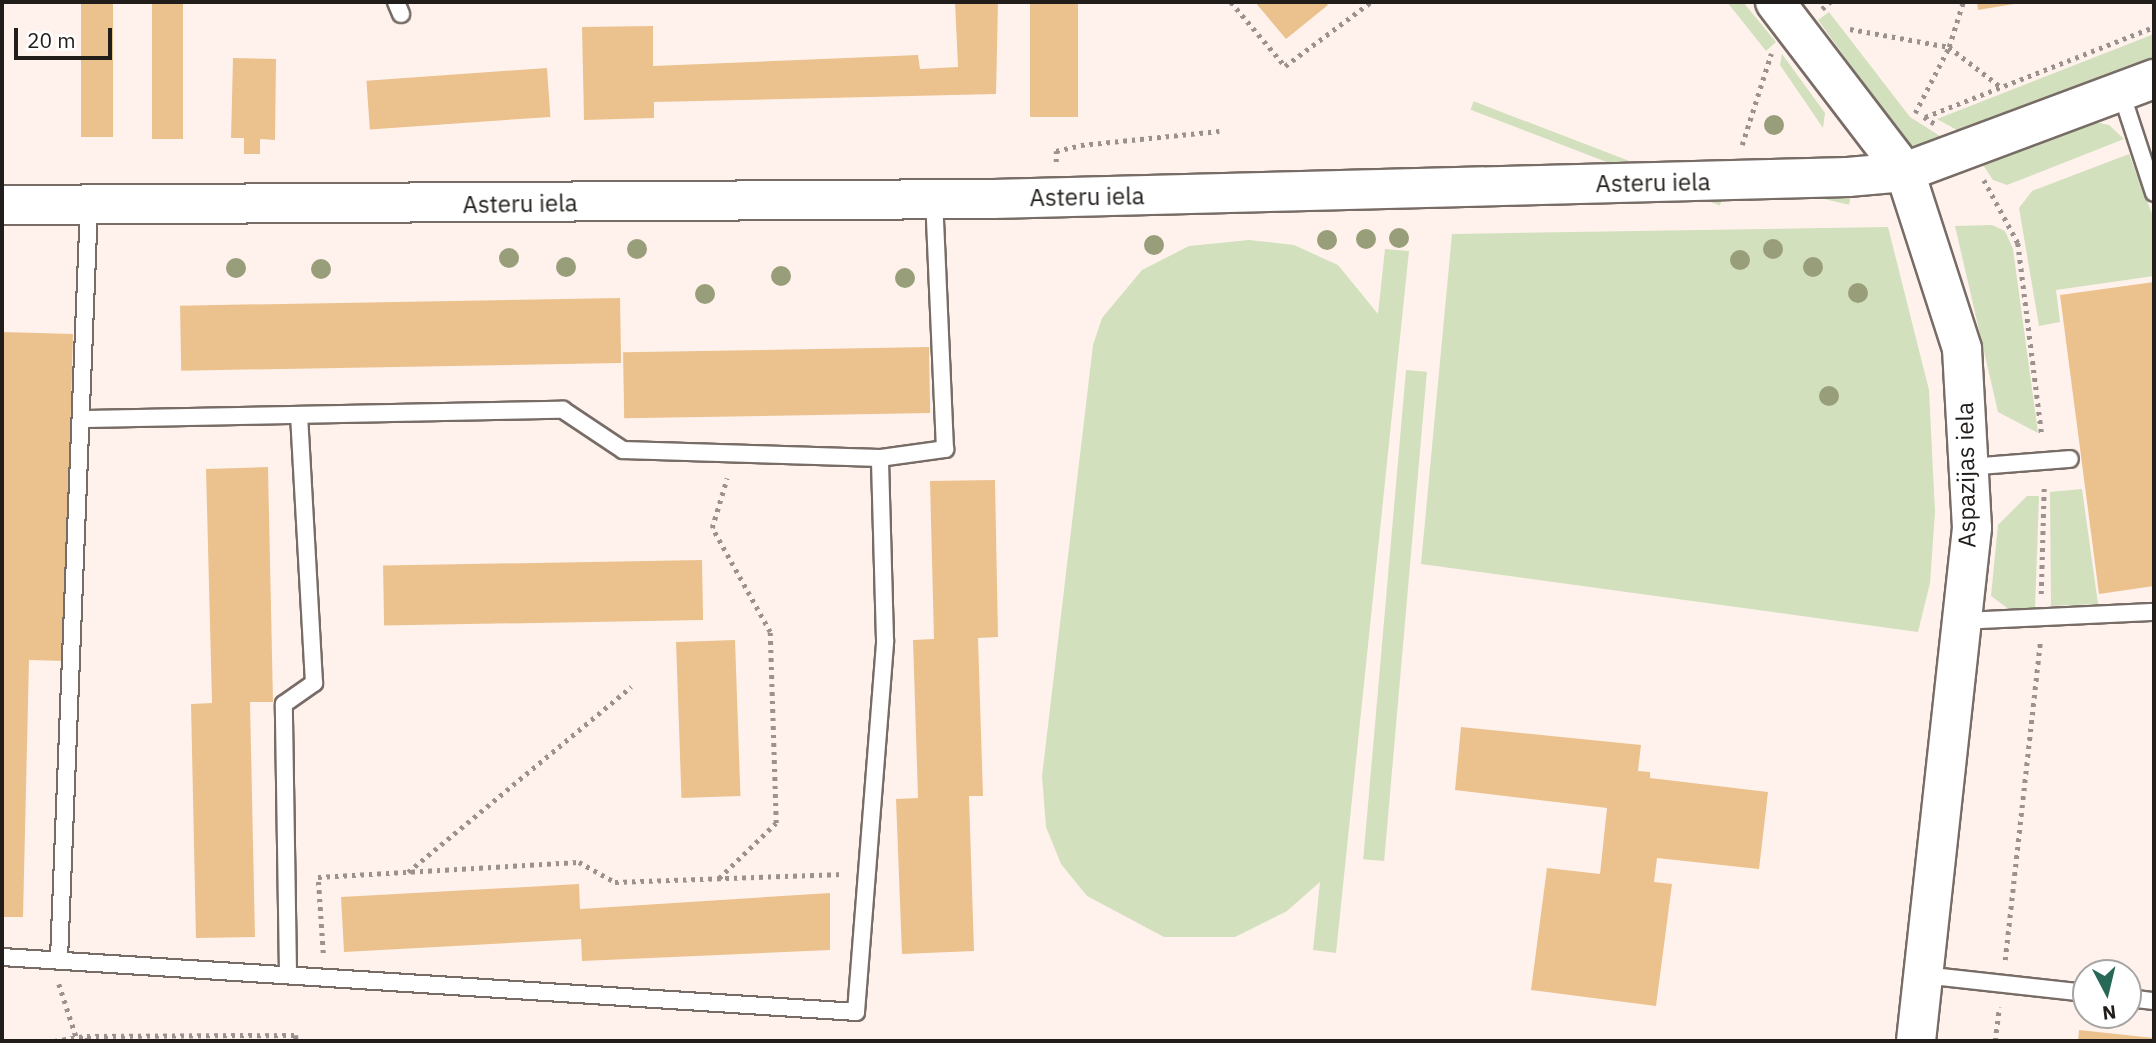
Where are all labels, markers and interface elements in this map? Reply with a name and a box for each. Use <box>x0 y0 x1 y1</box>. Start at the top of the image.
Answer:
scale bar <box>18 14 116 58</box>
text: 20 m <box>27 26 76 54</box>
street label: Asteru iela <box>1595 168 1711 198</box>
street label: Asteru iela <box>1029 182 1145 212</box>
street label: Asteru iela <box>462 189 578 219</box>
street label: Aspazijas iela <box>1950 402 1982 548</box>
north arrow <box>2072 959 2142 1029</box>
text: N <box>2101 1000 2118 1026</box>

